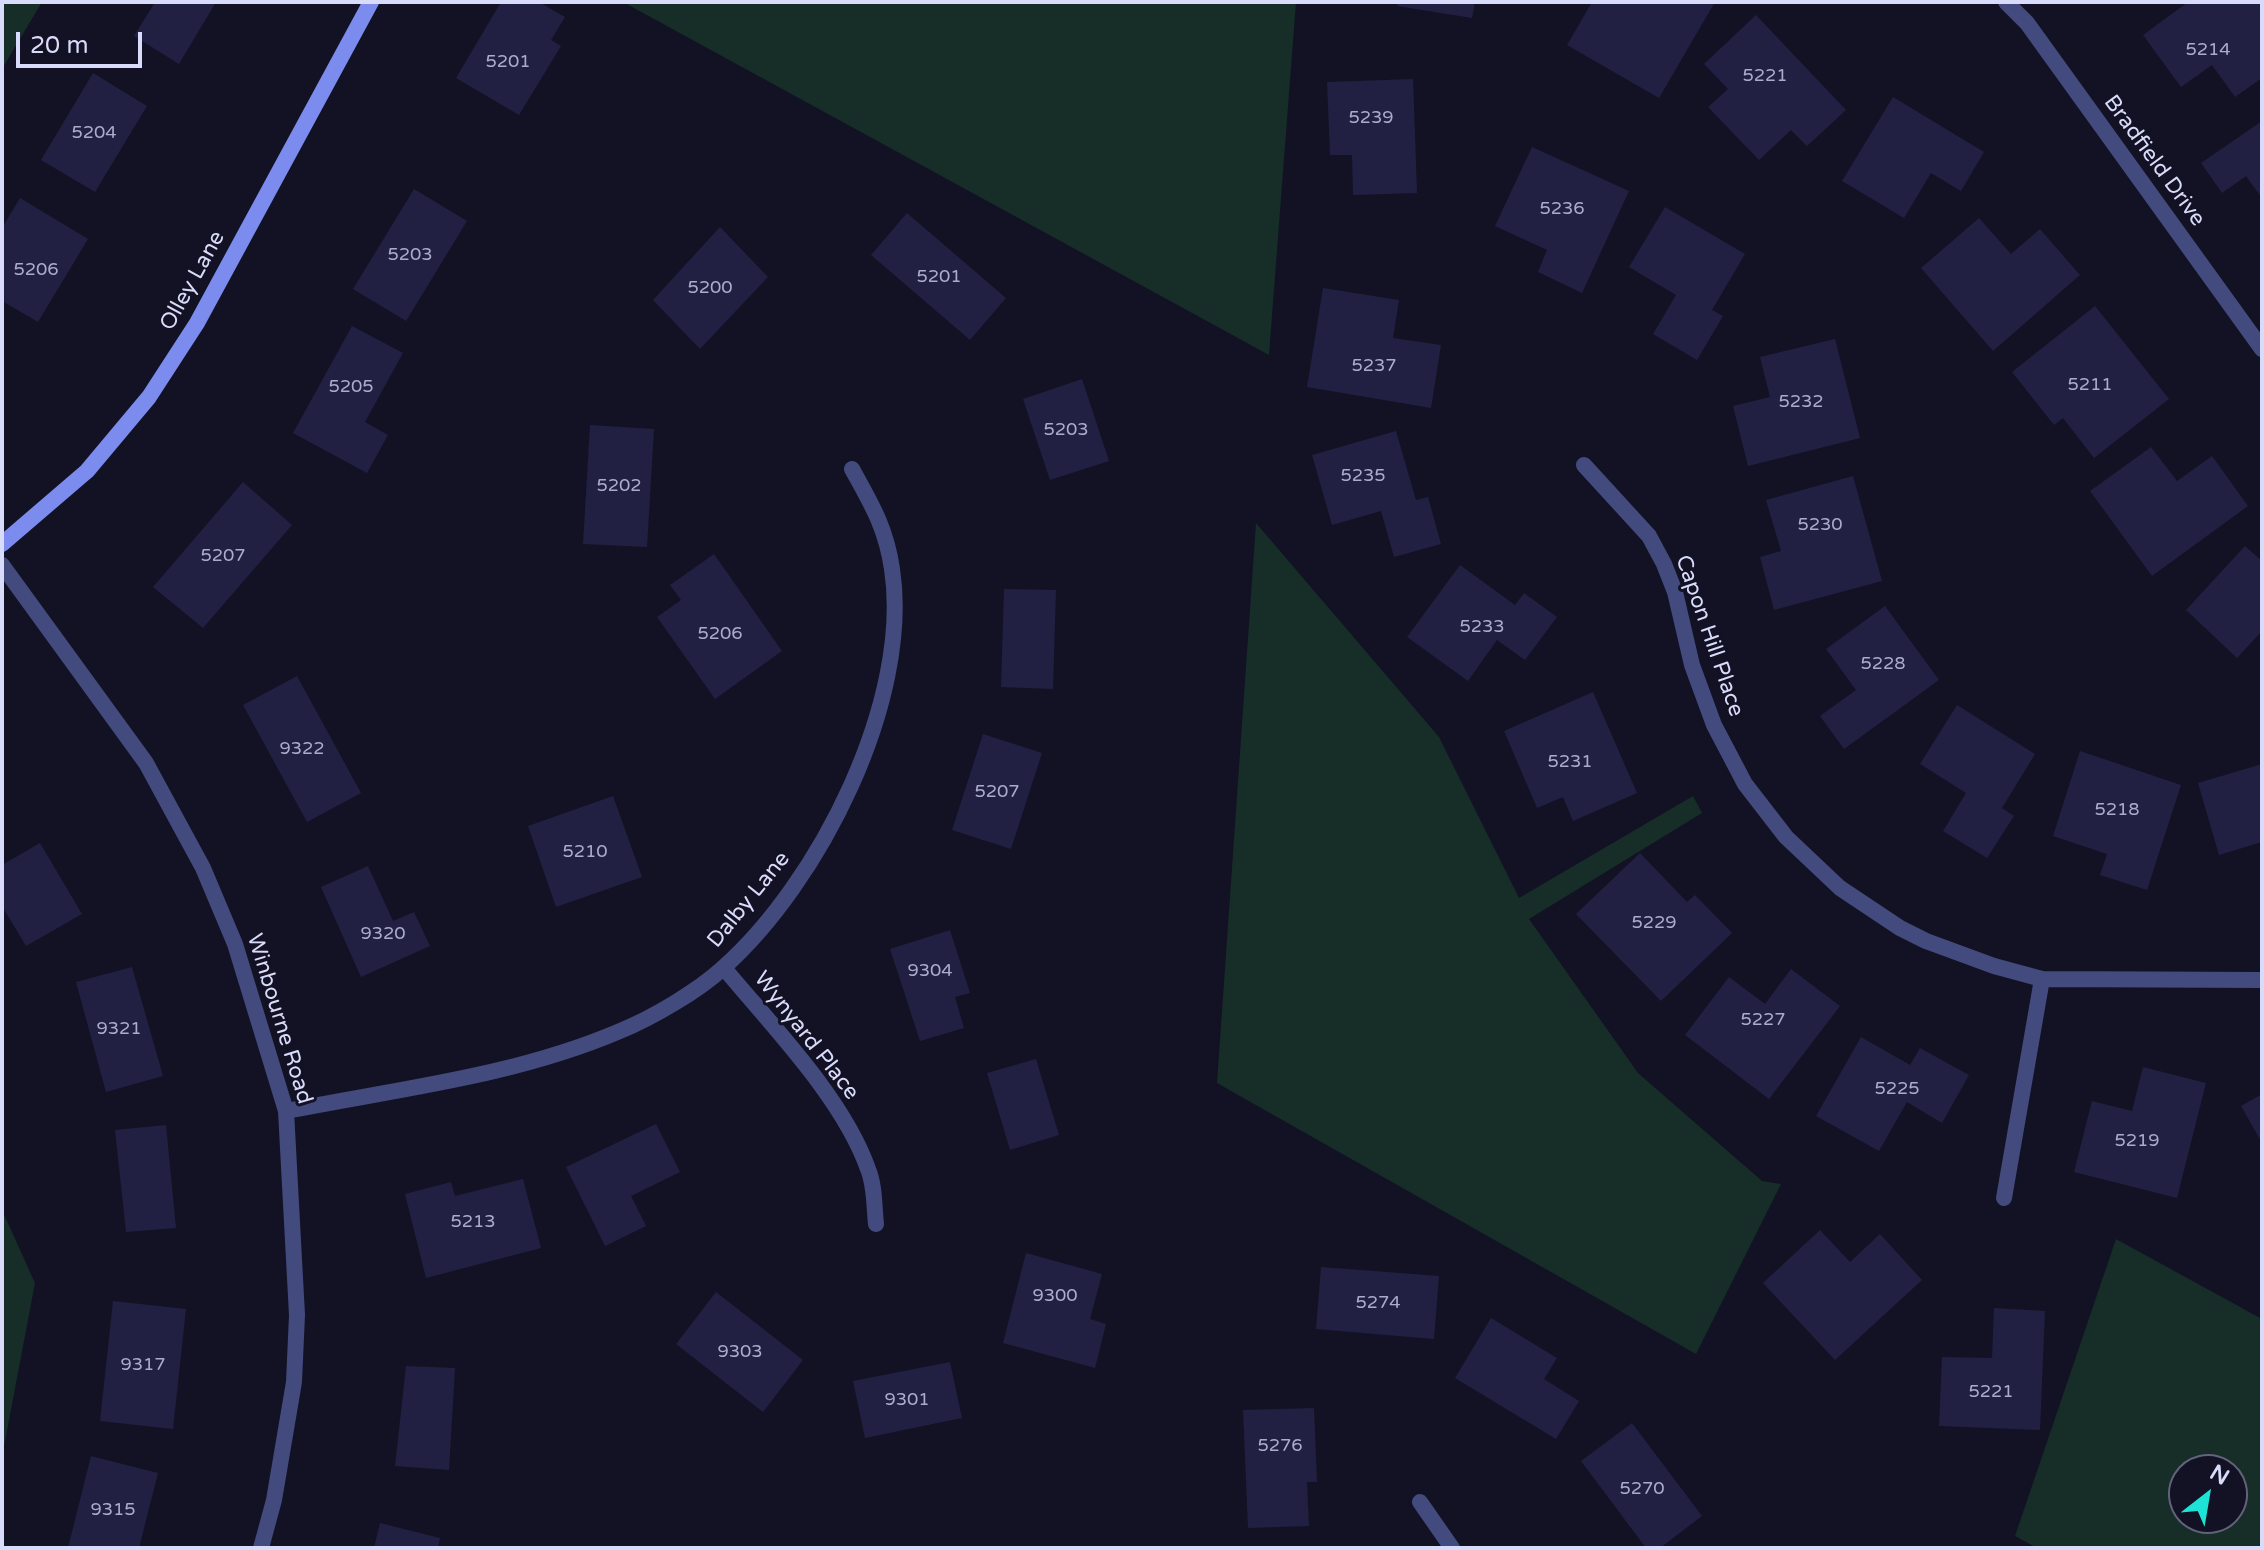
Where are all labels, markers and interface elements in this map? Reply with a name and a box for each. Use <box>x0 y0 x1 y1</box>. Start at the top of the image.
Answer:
scale bar <box>20 16 146 66</box>
text: 20 m <box>30 31 88 60</box>
house number: 5214 <box>2185 39 2231 61</box>
house number: 5201 <box>485 51 531 73</box>
house number: 5221 <box>1742 65 1788 87</box>
street label: Bradfield Drive <box>2098 90 2210 232</box>
house number: 5239 <box>1348 107 1394 129</box>
house number: 5204 <box>71 122 117 144</box>
house number: 5236 <box>1539 198 1585 220</box>
street label: Olley Lane <box>155 227 231 335</box>
house number: 5203 <box>387 244 433 266</box>
house number: 5206 <box>13 259 59 281</box>
house number: 5201 <box>916 266 962 288</box>
house number: 5200 <box>687 277 733 299</box>
house number: 5237 <box>1351 355 1397 377</box>
house number: 5211 <box>2067 374 2113 396</box>
house number: 5205 <box>328 376 374 398</box>
house number: 5232 <box>1778 391 1824 413</box>
house number: 5203 <box>1043 419 1089 441</box>
house number: 5235 <box>1340 465 1386 487</box>
house number: 5202 <box>596 475 642 497</box>
house number: 5230 <box>1797 514 1843 536</box>
house number: 5207 <box>200 545 246 567</box>
street label: Capon Hill Place <box>1669 552 1749 720</box>
house number: 5233 <box>1459 616 1505 638</box>
house number: 5206 <box>697 623 743 645</box>
house number: 5228 <box>1860 653 1906 675</box>
house number: 9322 <box>279 738 325 760</box>
house number: 5231 <box>1547 751 1593 773</box>
house number: 5207 <box>974 781 1020 803</box>
house number: 5218 <box>2094 799 2140 821</box>
house number: 5210 <box>562 841 608 863</box>
street label: Dalby Lane <box>702 847 796 953</box>
house number: 5229 <box>1631 912 1677 934</box>
house number: 9320 <box>360 923 406 945</box>
street label: Winbourne Road <box>241 931 317 1107</box>
house number: 9304 <box>907 960 953 982</box>
street label: Wynyard Place <box>748 967 864 1105</box>
house number: 5227 <box>1740 1009 1786 1031</box>
house number: 9321 <box>96 1018 142 1040</box>
house number: 5225 <box>1874 1078 1920 1100</box>
house number: 5219 <box>2114 1130 2160 1152</box>
house number: 5213 <box>450 1211 496 1233</box>
house number: 9300 <box>1032 1285 1078 1307</box>
house number: 5274 <box>1355 1292 1401 1314</box>
house number: 9303 <box>717 1341 763 1363</box>
house number: 9317 <box>120 1354 166 1376</box>
house number: 5221 <box>1968 1381 2014 1403</box>
house number: 9301 <box>884 1389 930 1411</box>
house number: 5276 <box>1257 1435 1303 1457</box>
north arrow <box>2168 1454 2248 1534</box>
text: N <box>2205 1459 2234 1491</box>
house number: 5270 <box>1619 1478 1665 1500</box>
house number: 9315 <box>90 1499 136 1521</box>

